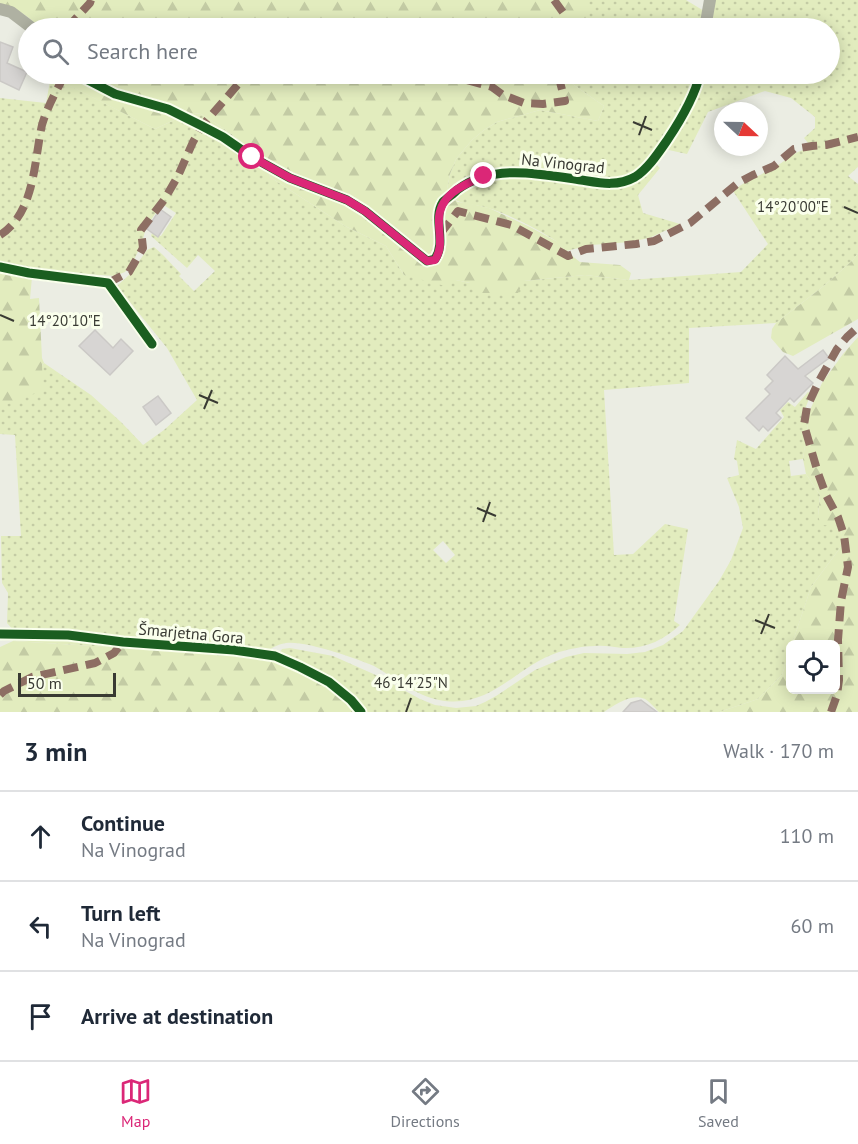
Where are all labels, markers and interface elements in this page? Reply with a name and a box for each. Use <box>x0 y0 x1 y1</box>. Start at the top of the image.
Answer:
search box <box>18 18 840 84</box>
icon: search <box>39 35 72 68</box>
text: Search here <box>87 37 198 65</box>
north arrow <box>714 102 768 156</box>
route start <box>238 143 264 169</box>
street label: Na Vinograd <box>520 149 606 177</box>
route end <box>470 162 496 188</box>
text: 14°20'00"E <box>757 197 829 216</box>
text: 14°20'10"E <box>29 311 101 330</box>
street label: Šmarjetna Gora <box>138 618 244 648</box>
map controls <box>786 640 840 694</box>
button: locate <box>786 640 840 694</box>
scale bar <box>18 670 116 698</box>
text: 50 m <box>27 673 62 693</box>
text: 46°14'25"N <box>374 673 448 692</box>
text: 3 min <box>24 735 87 768</box>
text: Walk · 170 m <box>723 738 834 764</box>
text: Continue <box>81 809 165 837</box>
icon: ahead <box>24 820 57 853</box>
text: 110 m <box>780 823 834 849</box>
text: Na Vinograd <box>81 837 186 863</box>
text: Turn left <box>81 899 161 927</box>
icon: left <box>24 910 57 943</box>
text: 60 m <box>791 913 834 939</box>
text: Na Vinograd <box>81 927 186 953</box>
icon: arrive <box>24 1000 57 1033</box>
text: Arrive at destination <box>81 1002 273 1030</box>
tab: Map <box>119 1075 152 1131</box>
tab: Directions <box>391 1075 460 1131</box>
tab: Saved <box>698 1075 739 1131</box>

